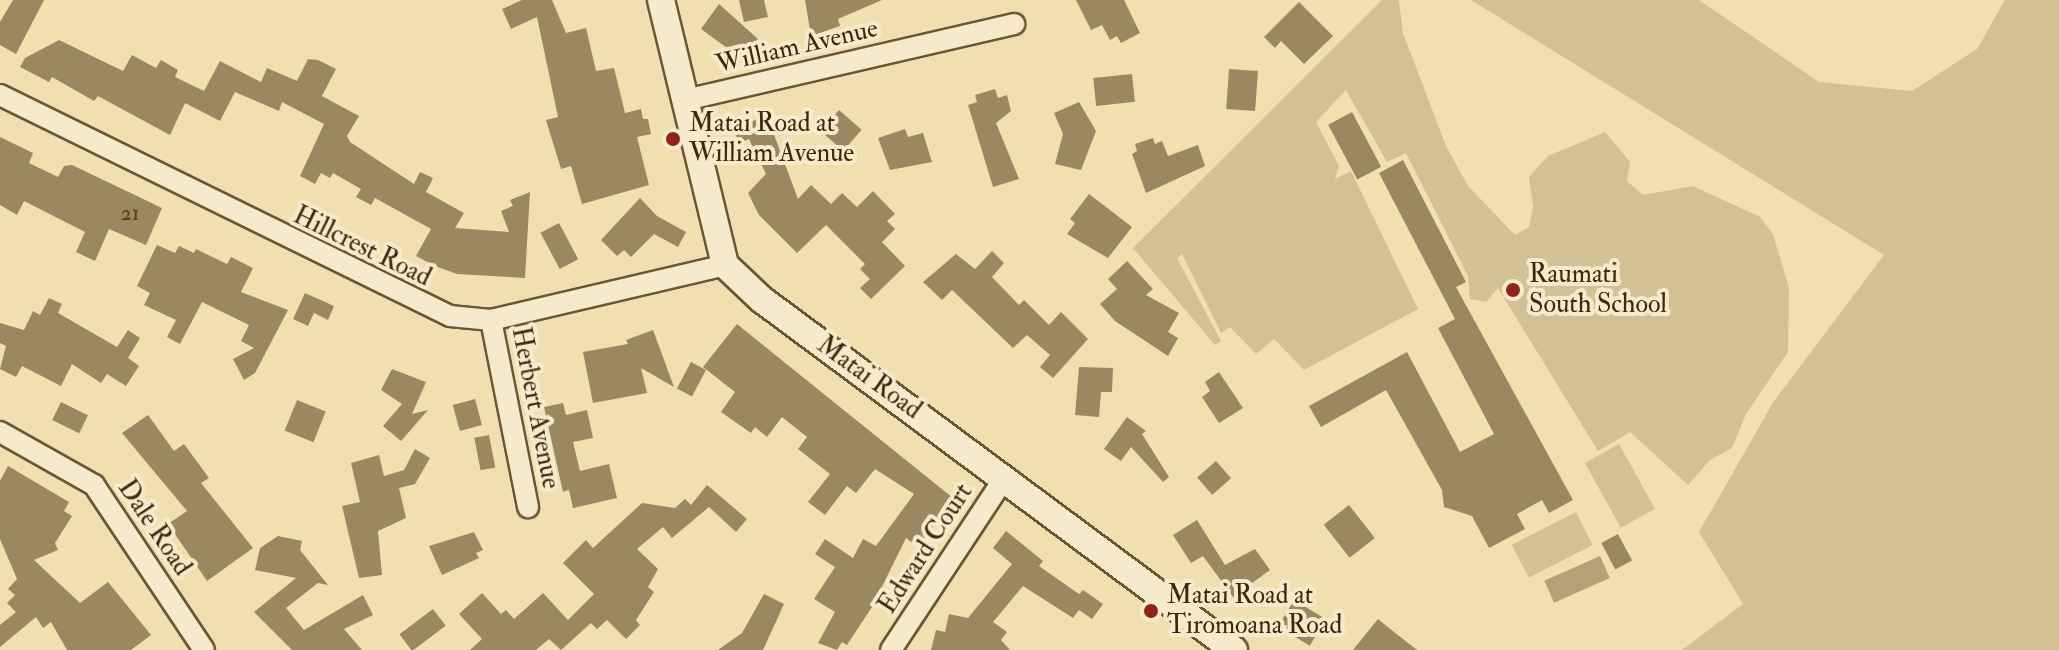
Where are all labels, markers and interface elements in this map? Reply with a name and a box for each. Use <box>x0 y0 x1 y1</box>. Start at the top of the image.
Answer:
street label: William Avenue <box>713 13 881 81</box>
place label: Matai Road at William Avenue <box>689 108 854 170</box>
marker: Matai Road at William Avenue <box>664 130 682 148</box>
street label: Hillcrest Road <box>288 200 436 294</box>
house number: 21 <box>120 201 140 227</box>
place label: Raumati South School <box>1529 259 1667 320</box>
marker: Raumati South School <box>1504 281 1522 299</box>
street label: Herbert Avenue <box>504 324 566 492</box>
street label: Matai Road <box>811 330 927 426</box>
street label: Dale Road <box>111 474 197 582</box>
street label: Edward Court <box>872 478 980 620</box>
place label: Matai Road at Tiromoana Road <box>1167 580 1342 642</box>
marker: Matai Road at Tiromoana Road <box>1142 602 1160 620</box>

